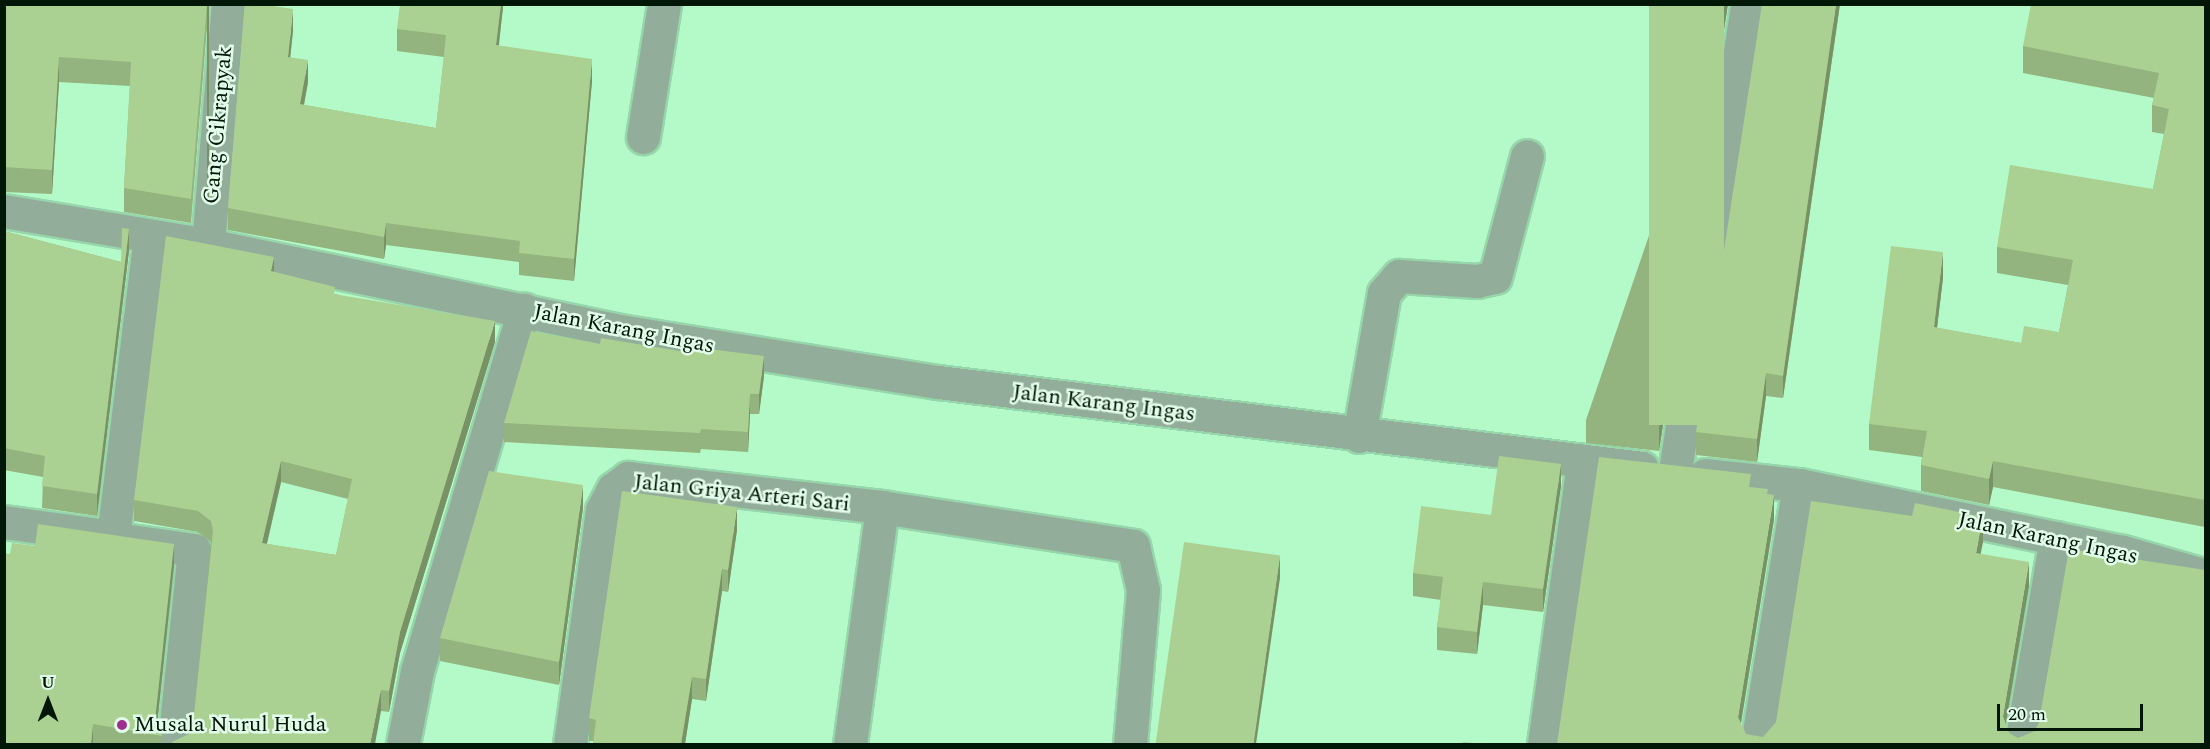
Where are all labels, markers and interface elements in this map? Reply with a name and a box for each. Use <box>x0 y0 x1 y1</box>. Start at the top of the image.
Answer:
street label: Gang Cikrapyak <box>198 45 238 205</box>
street label: Jalan Karang Ingas <box>531 299 717 359</box>
street label: Jalan Karang Ingas <box>1011 379 1197 427</box>
street label: Jalan Griya Arteri Sari <box>633 469 851 517</box>
street label: Jalan Karang Ingas <box>1956 506 2140 570</box>
north arrow <box>18 671 78 731</box>
text: U <box>41 671 55 695</box>
scale bar <box>2000 692 2146 730</box>
text: 20 m <box>2008 701 2046 728</box>
place label: Musala Nurul Huda <box>134 712 326 738</box>
marker: Musala Nurul Huda <box>115 718 129 732</box>

